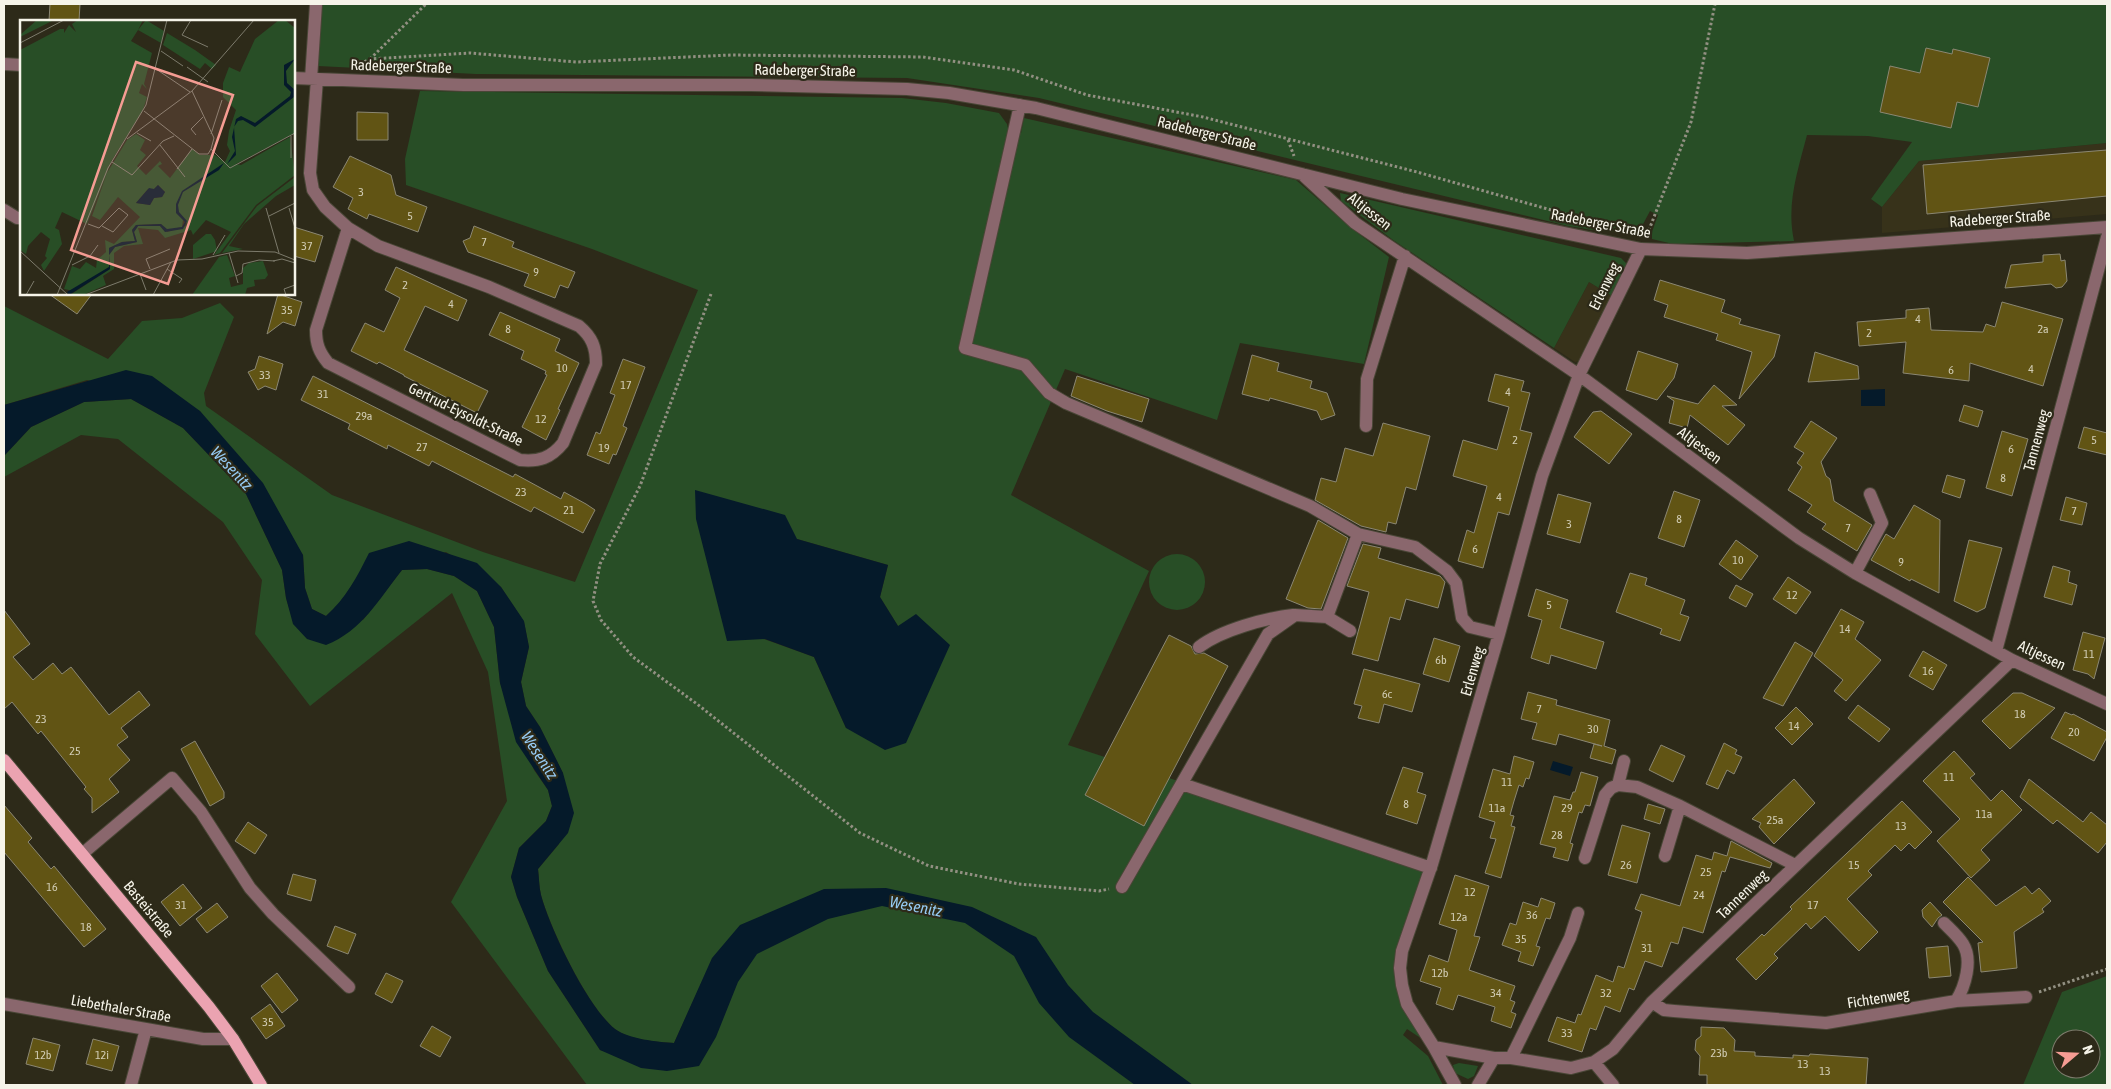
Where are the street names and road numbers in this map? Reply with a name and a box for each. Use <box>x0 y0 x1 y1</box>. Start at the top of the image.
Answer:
street label: Radeberger Straße <box>350 56 452 76</box>
street label: Radeberger Straße <box>754 61 856 79</box>
street label: Radeberger Straße <box>1156 112 1258 154</box>
street label: Altjessen <box>1345 189 1395 233</box>
street label: Radeberger Straße <box>1550 205 1653 241</box>
street label: Radeberger Straße <box>1949 206 2051 230</box>
street label: Erlenweg <box>1585 259 1623 313</box>
street label: Gertrud-Eysoldt-Straße <box>406 379 526 449</box>
street label: Tannenweg <box>2020 407 2053 473</box>
street label: Altjessen <box>1675 423 1725 467</box>
street label: Altjessen <box>2015 637 2069 673</box>
street label: Erlenweg <box>1457 644 1487 698</box>
street label: Tannenweg <box>1713 866 1771 922</box>
street label: Basteistraße <box>121 877 178 941</box>
street label: Fichtenweg <box>1846 985 1911 1011</box>
street label: Liebethaler Straße <box>70 991 173 1025</box>

